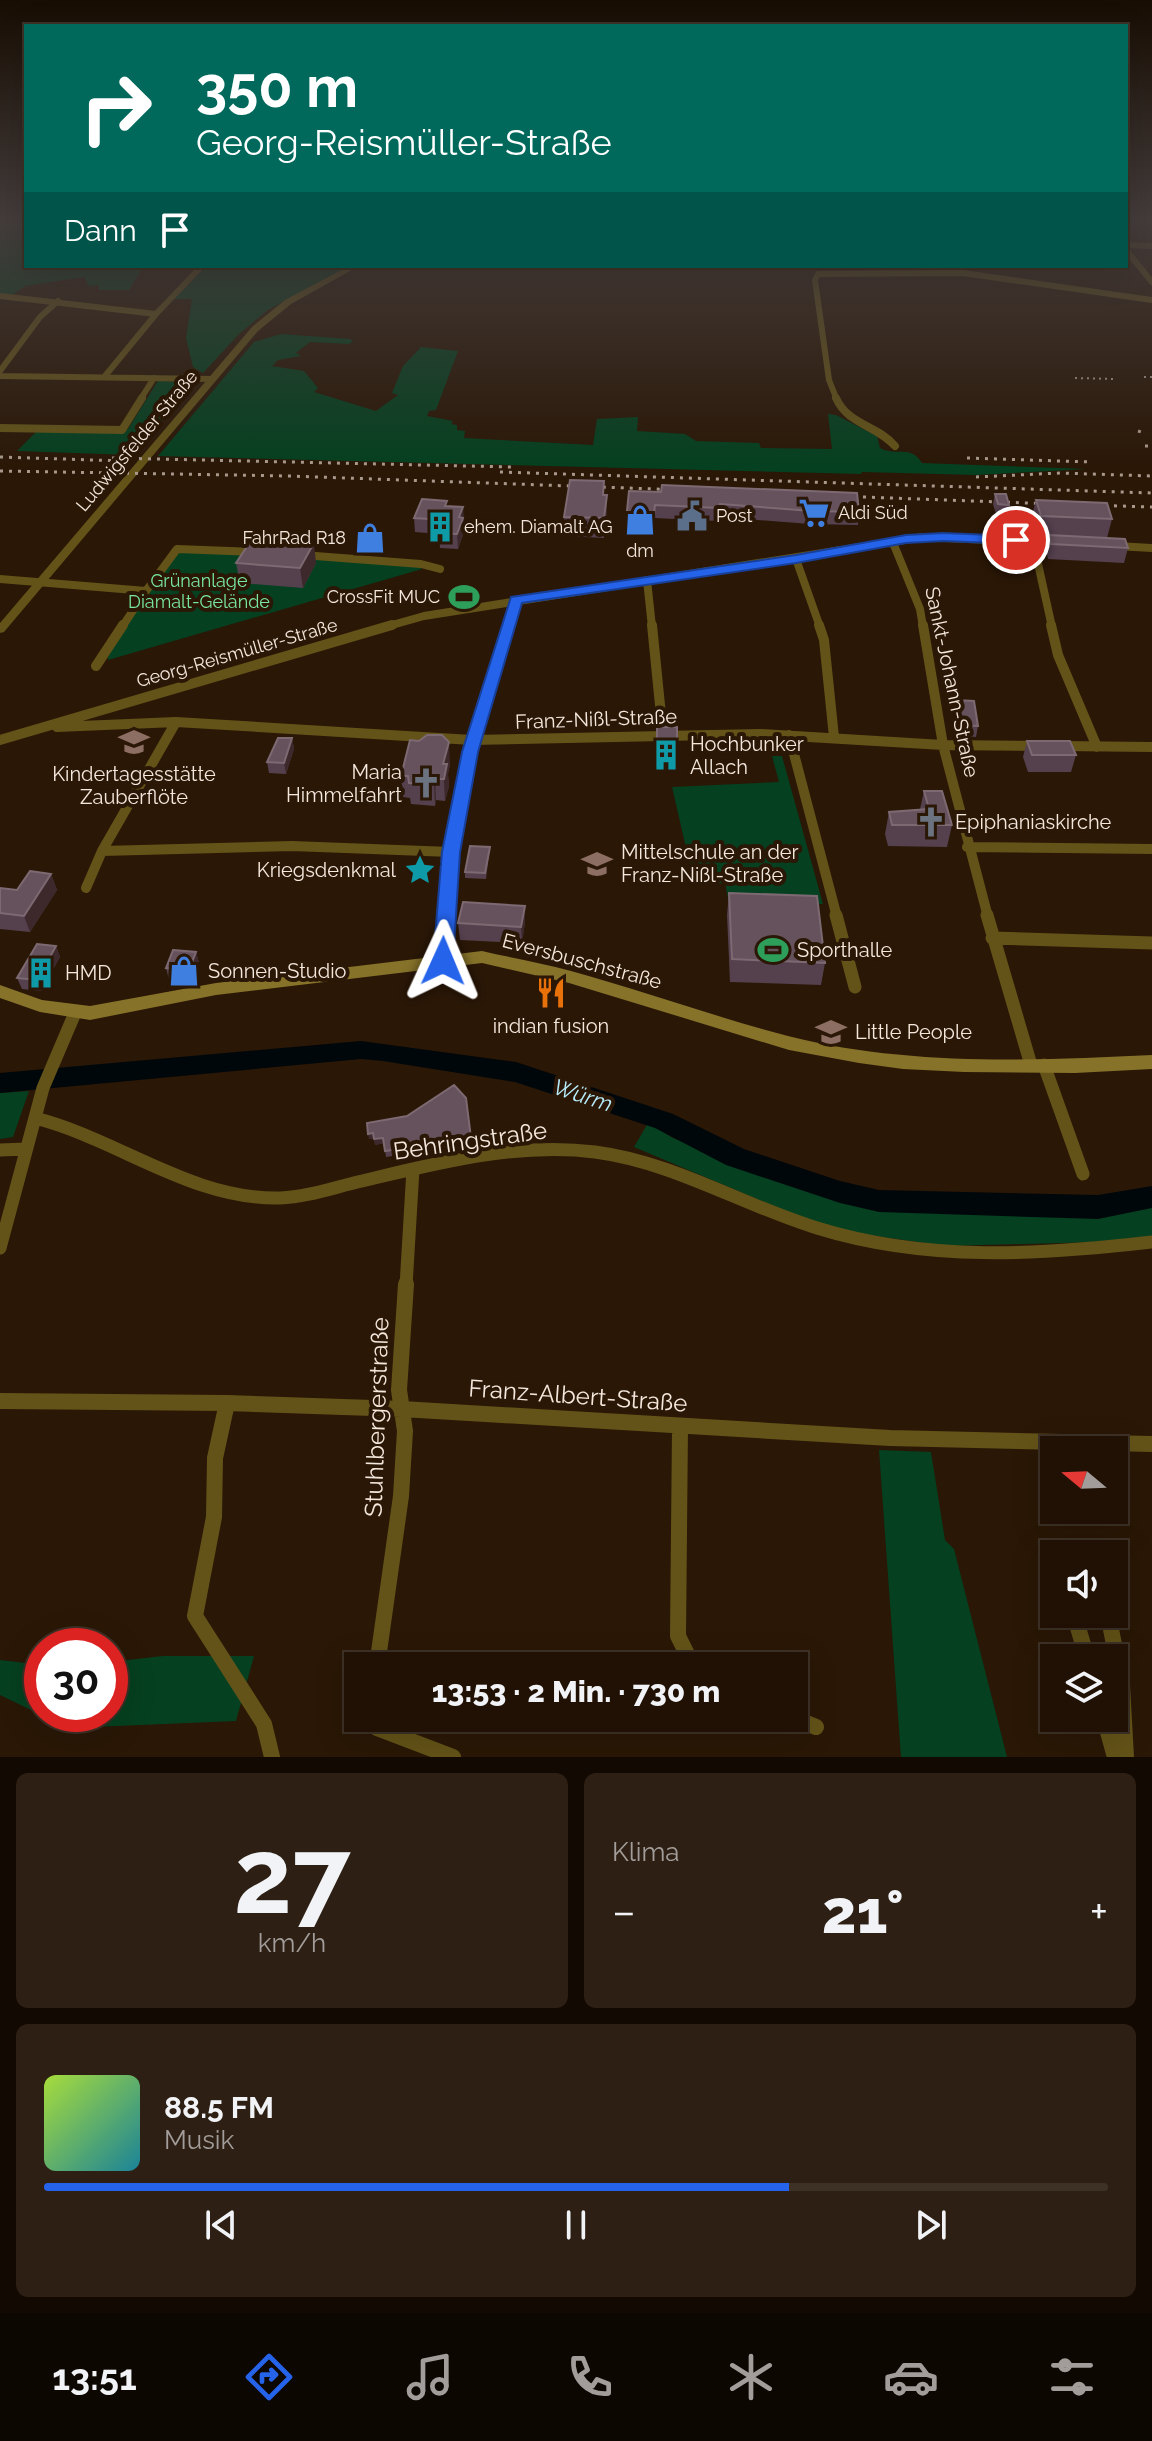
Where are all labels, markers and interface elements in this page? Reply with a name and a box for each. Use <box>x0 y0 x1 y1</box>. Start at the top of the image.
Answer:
text: 350 m <box>196 54 358 120</box>
icon: right <box>64 56 168 160</box>
text: Georg-Reismüller-Straße <box>196 121 612 163</box>
icon: arrive <box>153 208 197 252</box>
text: Dann <box>64 213 137 248</box>
street label: Ludwigsfelder Straße <box>72 366 202 515</box>
supermarket icon: Aldi Süd <box>797 496 831 530</box>
public building icon: Post <box>675 499 709 533</box>
place label: Aldi Süd <box>838 502 908 523</box>
shop icon: dm <box>623 503 657 537</box>
place label: Post <box>716 505 752 526</box>
pin <box>982 506 1050 574</box>
building icon: ehem. Diamalt AG <box>423 510 457 544</box>
place label: ehem. Diamalt AG <box>464 516 613 537</box>
icon: arrive <box>994 518 1038 562</box>
shop icon: FahrRad R18 <box>353 521 387 555</box>
place label: FahrRad R18 <box>243 527 346 548</box>
place label: dm <box>626 540 654 561</box>
park label: Grünanlage Diamalt-Gelände <box>128 570 270 612</box>
sports icon: CrossFit MUC <box>447 580 481 614</box>
street label: Sankt-Johann-Straße <box>920 585 984 780</box>
place label: CrossFit MUC <box>327 586 440 607</box>
street label: Georg-Reismüller-Straße <box>134 614 340 691</box>
street label: Franz-Nißl-Straße <box>515 704 678 734</box>
school or university icon: Kindertagesstätte Zauberflöte <box>117 725 151 759</box>
place label: Hochbunker Allach <box>690 732 804 779</box>
building icon: Hochbunker Allach <box>649 738 683 772</box>
place label: Maria Himmelfahrt <box>286 760 402 807</box>
place label: Kindertagesstätte Zauberflöte <box>52 762 216 809</box>
church icon: Maria Himmelfahrt <box>409 766 443 800</box>
church icon: Epiphaniaskirche <box>914 805 948 839</box>
place label: Epiphaniaskirche <box>955 810 1112 834</box>
place label: Mittelschule an der Franz-Nißl-Straße <box>621 840 799 887</box>
school or university icon: Mittelschule an der Franz-Nißl-Straße <box>580 847 614 881</box>
place icon: Kriegsdenkmal <box>403 853 437 887</box>
place label: Kriegsdenkmal <box>257 858 397 882</box>
position arrow <box>401 919 485 1003</box>
street label: Eversbuschstraße <box>500 928 665 994</box>
sports icon: Sporthalle <box>756 933 790 967</box>
place label: Sporthalle <box>797 938 893 962</box>
shop icon: Sonnen-Studio <box>167 954 201 988</box>
building icon: HMD <box>24 956 58 990</box>
place label: Sonnen-Studio <box>208 959 347 983</box>
place label: HMD <box>65 961 112 985</box>
restaurant icon: indian fusion <box>534 976 568 1010</box>
place label: indian fusion <box>493 1014 609 1038</box>
school or university icon: Little People <box>814 1015 848 1049</box>
place label: Little People <box>855 1020 972 1044</box>
water label: Würm <box>550 1073 616 1117</box>
street label: Behringstraße <box>391 1115 549 1166</box>
street label: Stuhlbergerstraße <box>359 1317 394 1517</box>
street label: Franz-Albert-Straße <box>468 1373 688 1418</box>
north arrow <box>1040 1436 1128 1524</box>
map controls <box>1040 1436 1128 1732</box>
button: sound <box>1040 1540 1128 1628</box>
speed limit sign: 30 <box>24 1628 128 1732</box>
button: layers <box>1040 1644 1128 1732</box>
text: 13:53 · 2 Min. · 730 m <box>432 1674 720 1709</box>
text: 27 <box>233 1815 351 1937</box>
text: Klima <box>612 1837 680 1867</box>
text: 21° <box>822 1877 904 1947</box>
text: − <box>612 1886 636 1937</box>
text: + <box>1090 1886 1108 1937</box>
text: km/h <box>258 1928 326 1958</box>
text: 88.5 FM <box>164 2090 274 2125</box>
text: Musik <box>164 2125 234 2155</box>
icon: previous <box>199 2203 243 2247</box>
icon: pause <box>554 2203 598 2247</box>
icon: next <box>909 2203 953 2247</box>
icon: directions <box>241 2349 297 2405</box>
icon: music <box>402 2349 458 2405</box>
icon: phone <box>562 2349 618 2405</box>
icon: climate <box>723 2349 779 2405</box>
icon: car <box>883 2349 939 2405</box>
icon: filters <box>1044 2349 1100 2405</box>
text: 13:51 <box>52 2356 137 2398</box>

